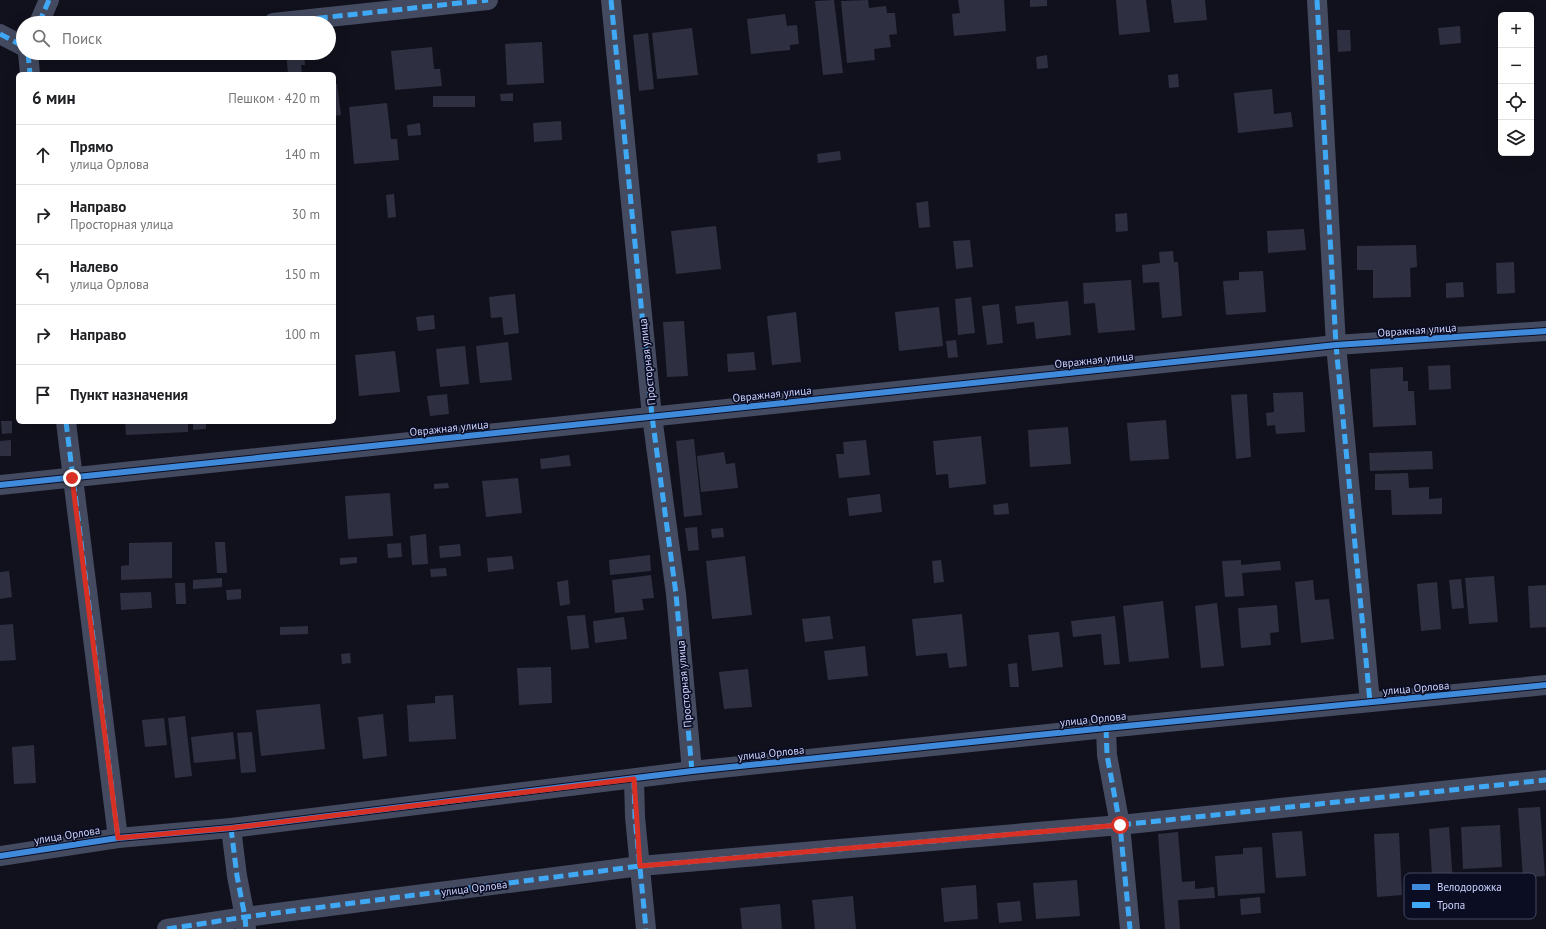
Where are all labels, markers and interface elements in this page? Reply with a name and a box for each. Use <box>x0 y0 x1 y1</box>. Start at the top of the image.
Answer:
map controls <box>1498 12 1534 156</box>
button: + <box>1498 12 1534 48</box>
search box <box>16 16 336 60</box>
icon: search <box>30 27 52 49</box>
text: Поиск <box>62 29 102 48</box>
button: − <box>1498 48 1534 84</box>
button: locate <box>1498 84 1534 120</box>
text: 6 мин <box>32 87 76 109</box>
text: Пешком · 420 m <box>228 90 320 107</box>
button: layers <box>1498 120 1534 156</box>
text: Прямо <box>70 137 113 156</box>
icon: ahead <box>32 144 54 166</box>
text: 140 m <box>285 146 320 163</box>
text: улица Орлова <box>70 156 149 173</box>
text: Направо <box>70 197 126 216</box>
icon: right <box>32 204 54 226</box>
text: 30 m <box>292 206 320 223</box>
text: Просторная улица <box>70 216 173 233</box>
text: Налево <box>70 257 118 276</box>
icon: left <box>32 264 54 286</box>
text: 150 m <box>285 266 320 283</box>
text: улица Орлова <box>70 276 149 293</box>
street label: Просторная улица <box>635 318 659 406</box>
street label: Овражная улица <box>1377 320 1457 340</box>
icon: right <box>32 324 54 346</box>
text: Направо <box>70 325 126 344</box>
text: 100 m <box>285 326 320 343</box>
street label: Овражная улица <box>1054 349 1134 371</box>
street label: Овражная улица <box>732 383 812 405</box>
icon: arrive <box>32 384 54 406</box>
text: Пункт назначения <box>70 385 188 404</box>
street label: Овражная улица <box>409 417 489 439</box>
route end <box>63 469 81 487</box>
street label: Просторная улица <box>673 640 695 728</box>
street label: улица Орлова <box>1382 678 1450 698</box>
street label: улица Орлова <box>1059 709 1127 729</box>
street label: улица Орлова <box>737 743 805 763</box>
route start <box>1111 816 1129 834</box>
street label: улица Орлова <box>33 823 101 847</box>
legend <box>1404 873 1536 919</box>
street label: улица Орлова <box>440 877 508 899</box>
text: Велодорожка <box>1437 880 1502 894</box>
text: Тропа <box>1437 898 1465 912</box>

